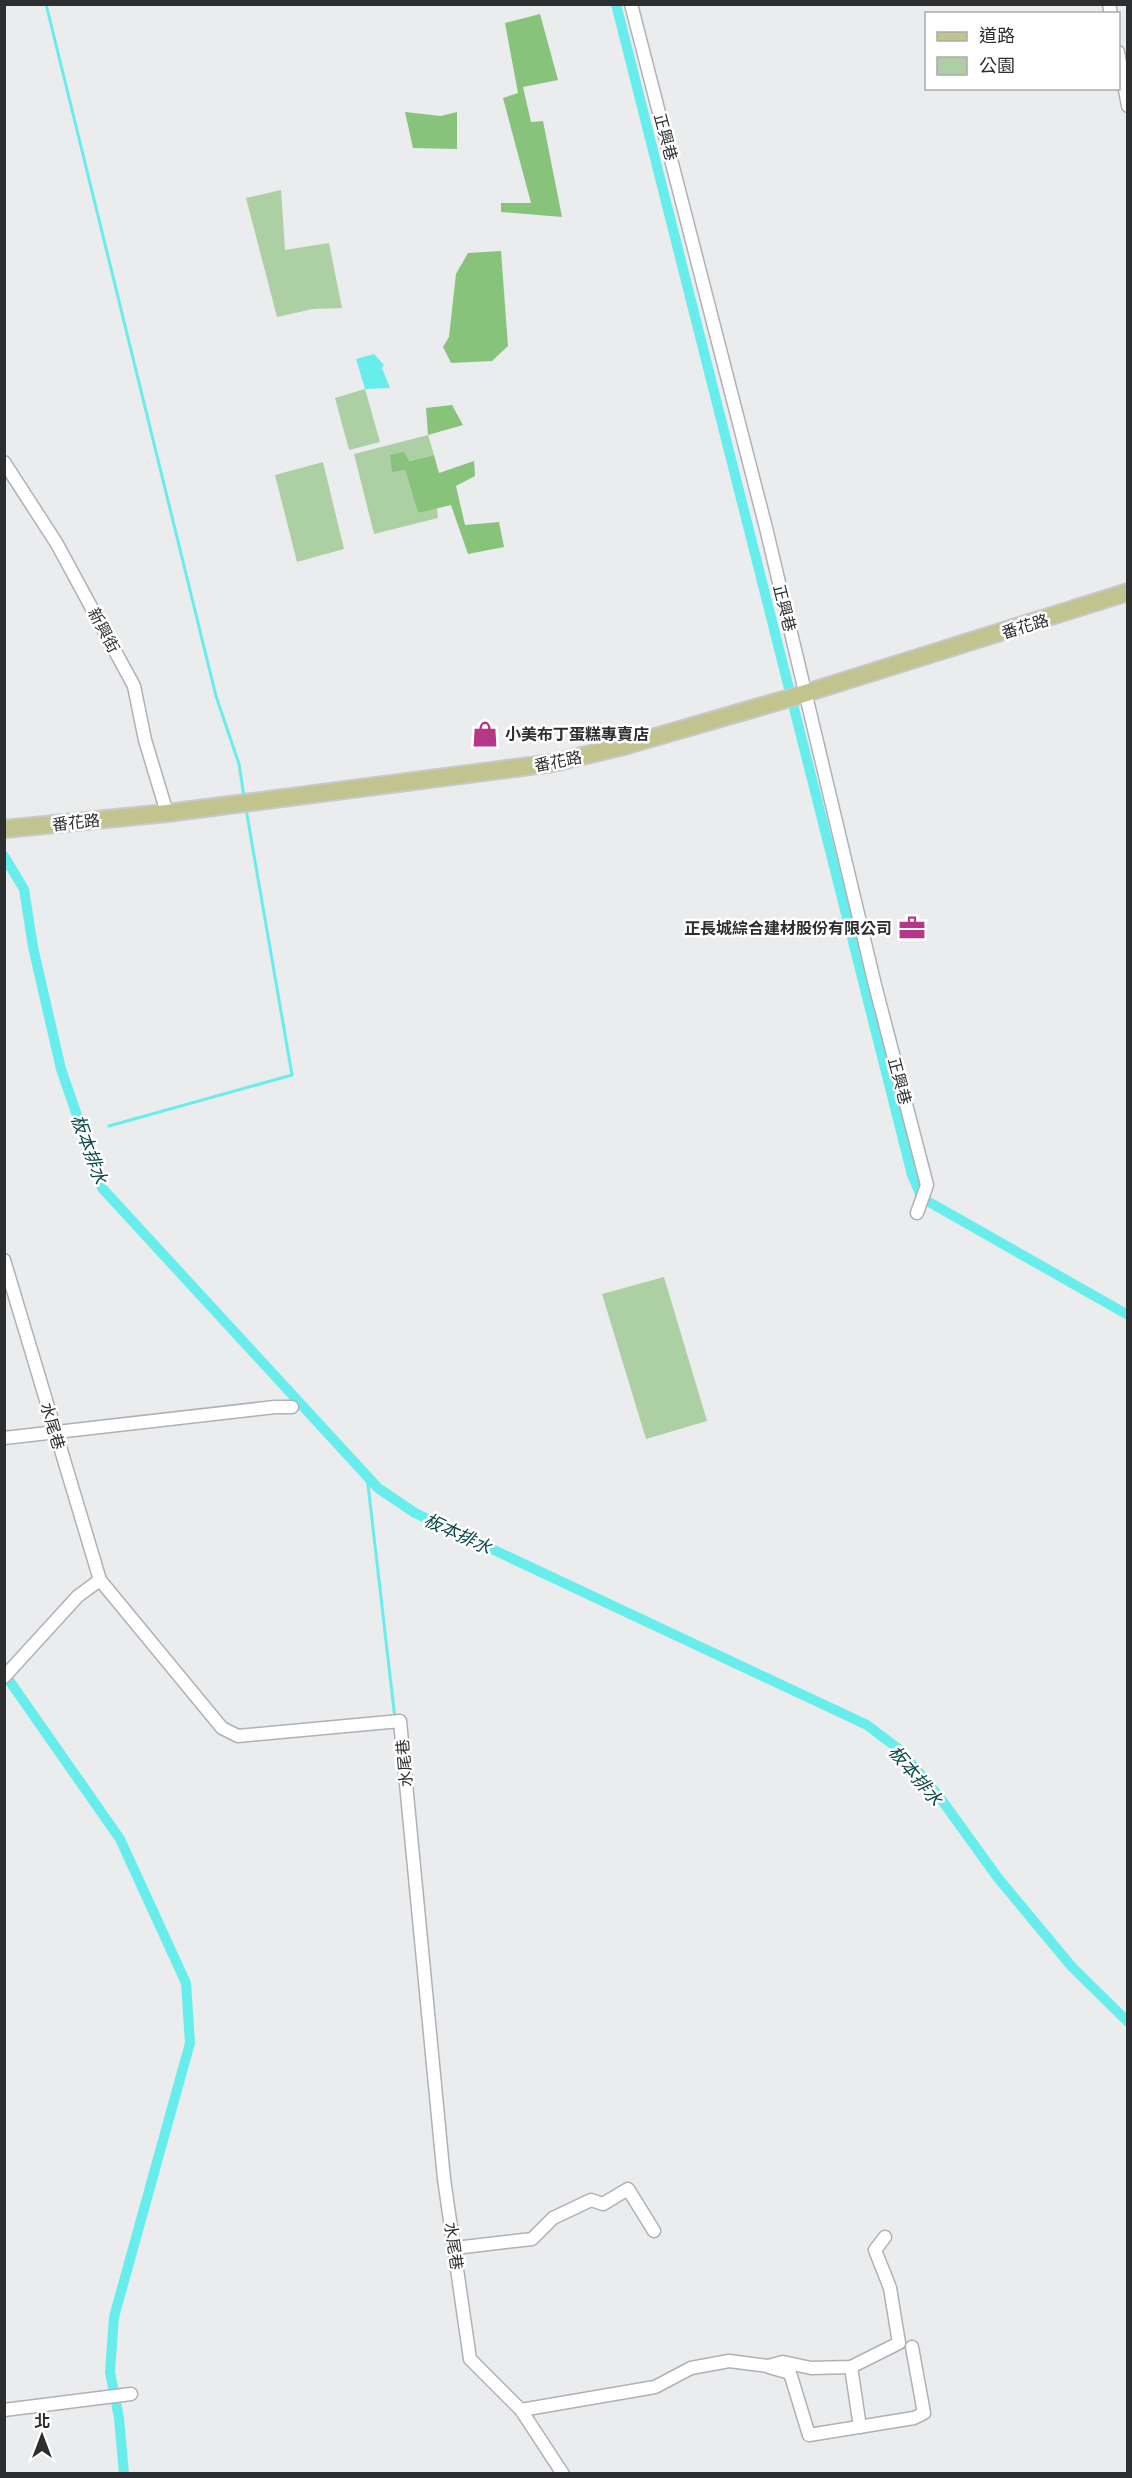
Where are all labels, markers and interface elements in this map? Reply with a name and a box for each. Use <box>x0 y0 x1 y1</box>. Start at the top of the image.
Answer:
legend <box>925 12 1120 90</box>
text: 道路 <box>979 23 1015 47</box>
text: 公園 <box>979 53 1015 77</box>
street label: 正興巷 <box>649 111 683 163</box>
street label: 正興巷 <box>769 582 801 634</box>
street label: 新興街 <box>83 604 125 656</box>
street label: 番花路 <box>999 608 1051 644</box>
shop icon: 小美布丁蛋糕專賣店 <box>470 719 500 749</box>
place label: 小美布丁蛋糕專賣店 <box>505 723 649 745</box>
street label: 番花路 <box>532 746 584 776</box>
street label: 番花路 <box>51 809 101 835</box>
office icon: 正長城綜合建材股份有限公司 <box>897 913 927 943</box>
place label: 正長城綜合建材股份有限公司 <box>684 917 892 939</box>
street label: 正興巷 <box>883 1055 917 1107</box>
water label: 板本排水 <box>66 1111 114 1188</box>
street label: 水尾巷 <box>36 1400 70 1452</box>
water label: 板本排水 <box>420 1507 497 1560</box>
street label: 水尾巷 <box>391 1738 417 1788</box>
water label: 板本排水 <box>884 1740 949 1811</box>
street label: 水尾巷 <box>440 2221 468 2271</box>
north arrow <box>12 2406 72 2466</box>
text: 北 <box>34 2410 50 2432</box>

